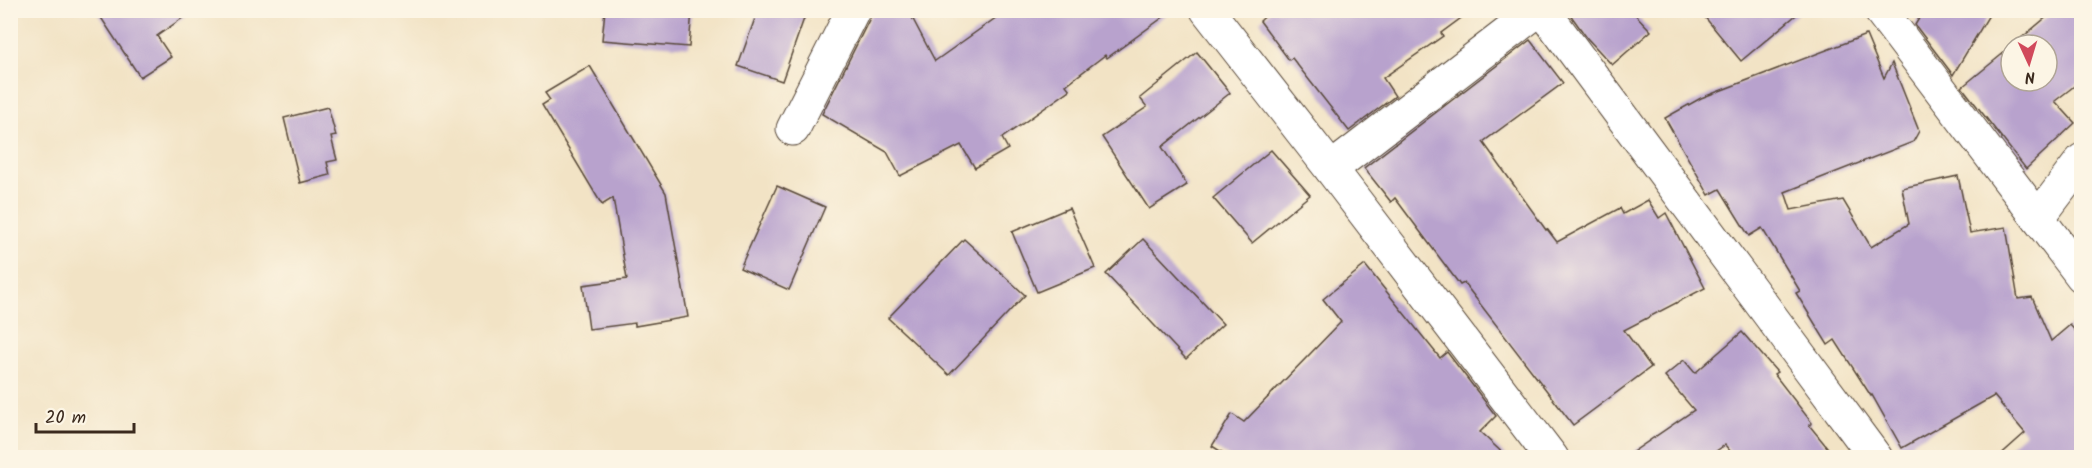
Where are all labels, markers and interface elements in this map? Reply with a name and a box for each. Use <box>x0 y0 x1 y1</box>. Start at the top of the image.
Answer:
north arrow <box>1999 33 2059 93</box>
text: N <box>2024 64 2036 89</box>
scale bar <box>36 396 134 434</box>
text: 20 m <box>45 404 86 433</box>

